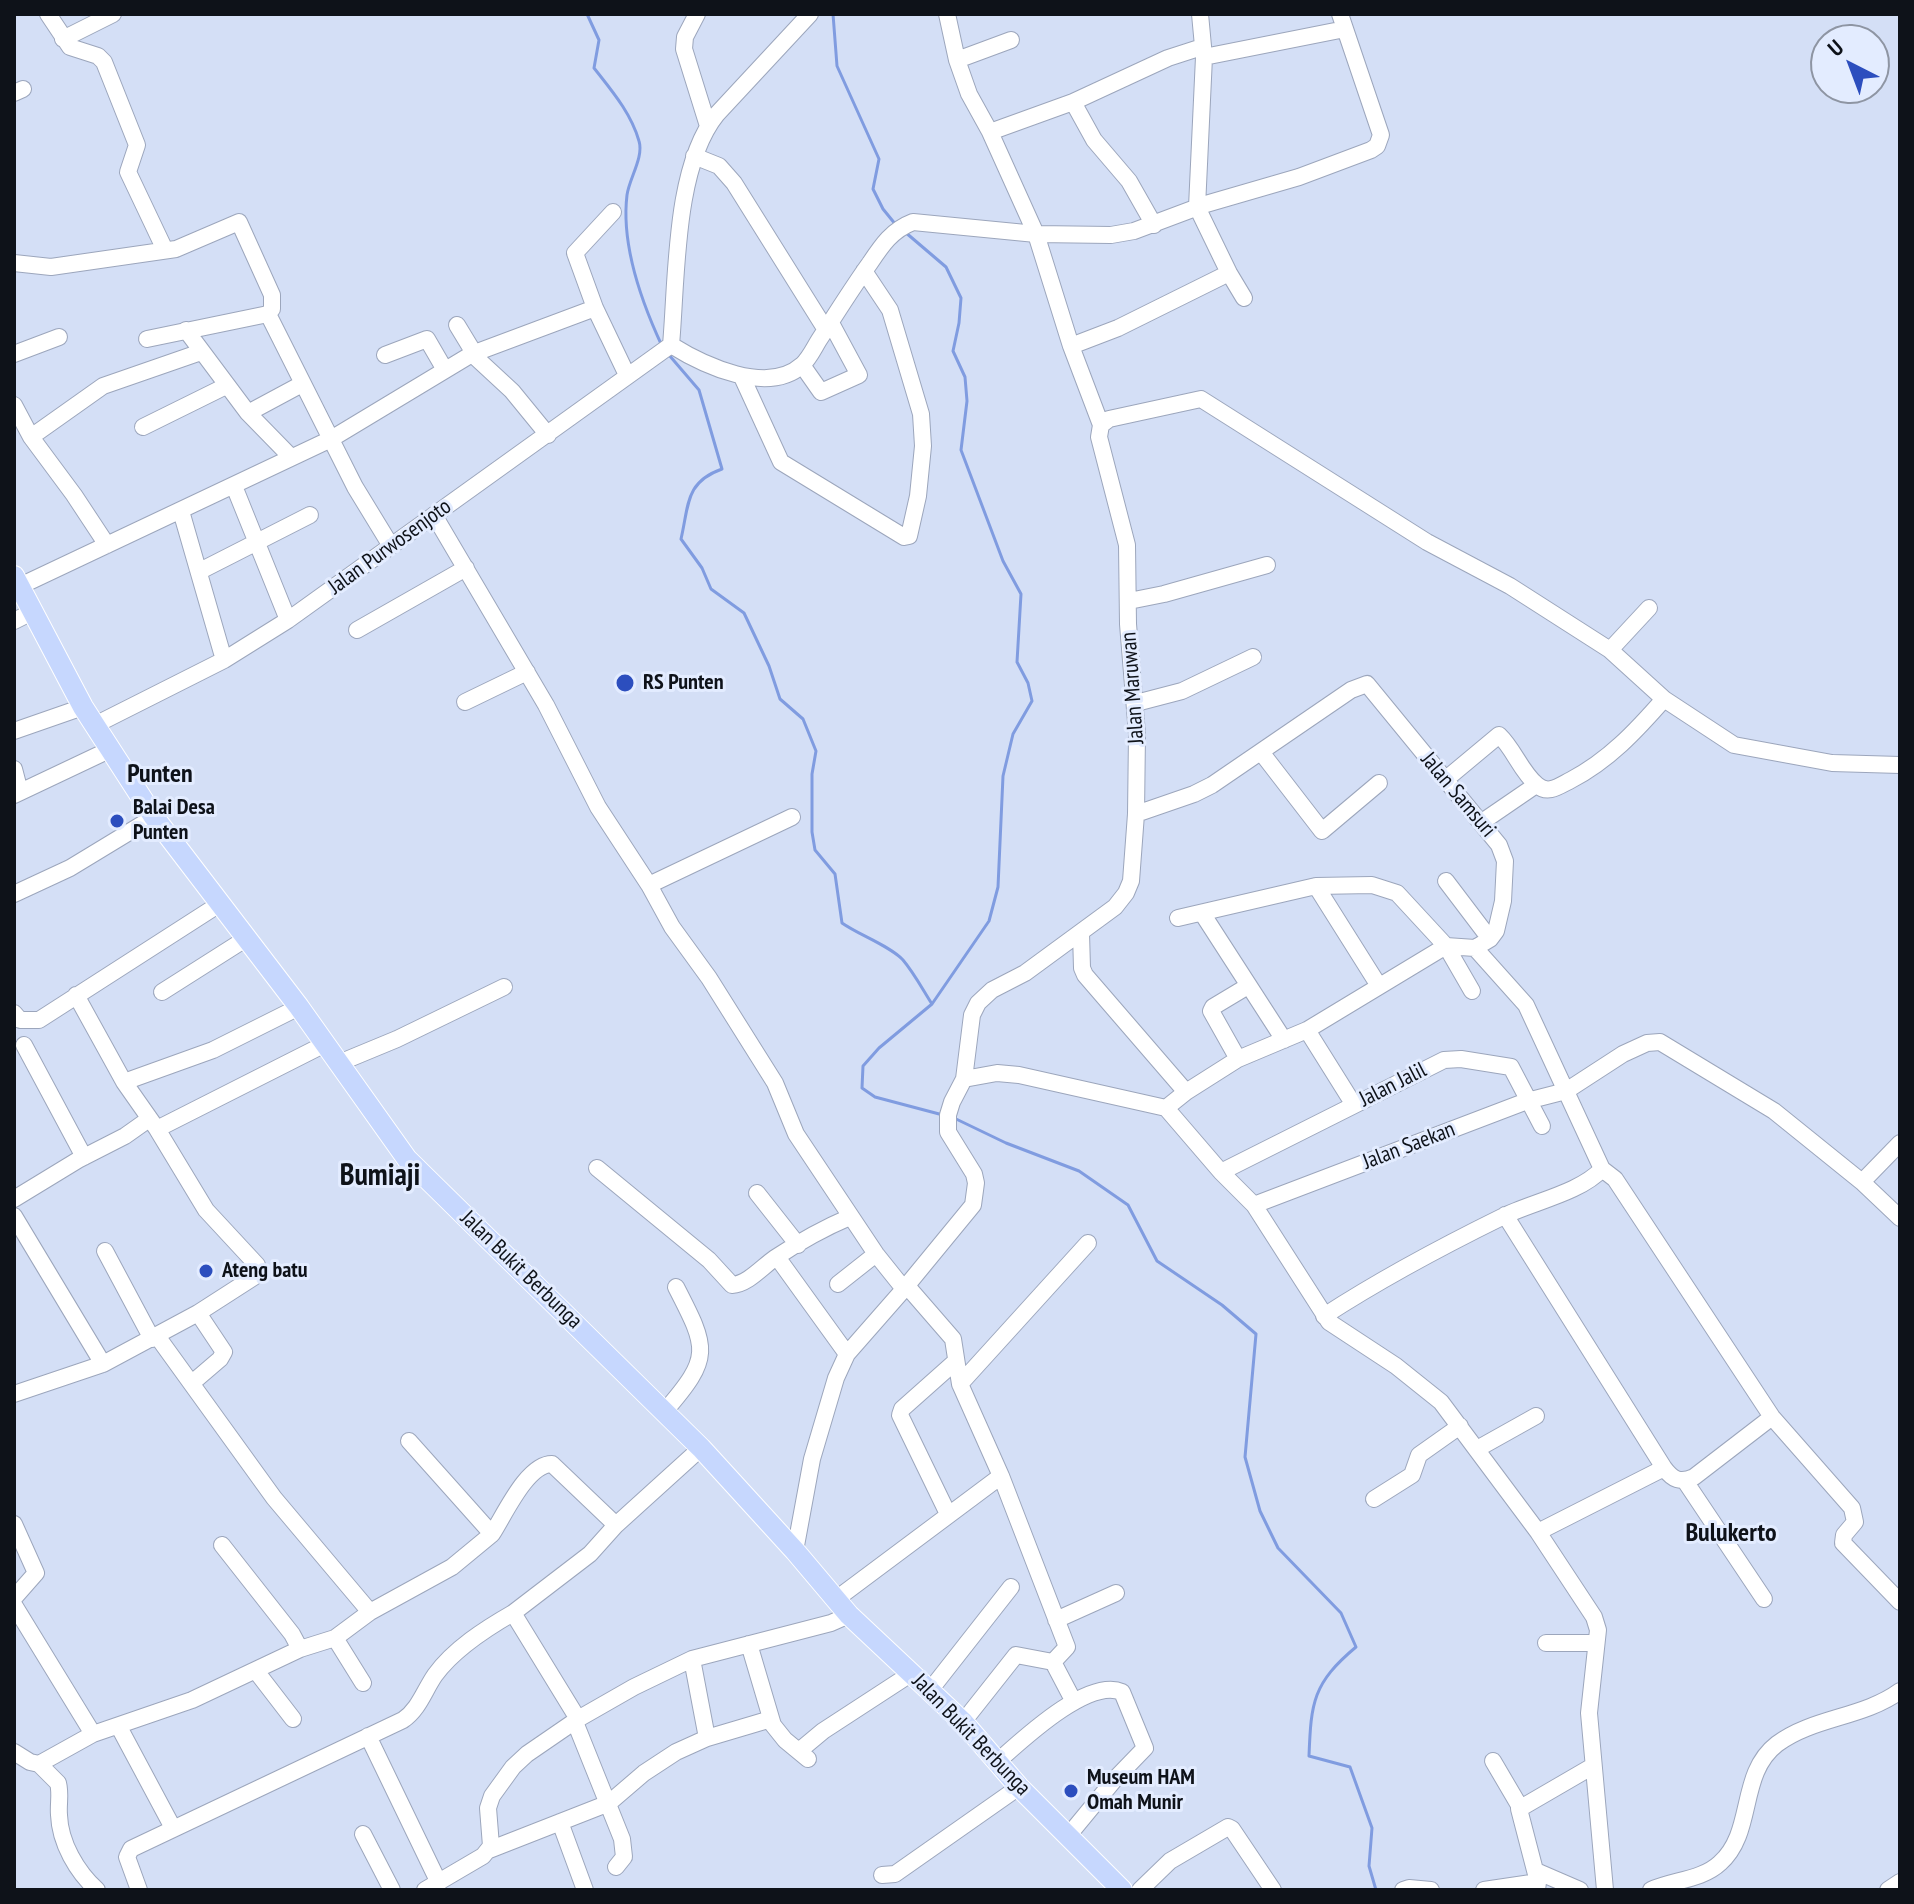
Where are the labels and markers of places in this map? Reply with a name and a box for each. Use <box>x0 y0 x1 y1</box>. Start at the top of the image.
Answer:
place label: RS Punten <box>643 670 724 696</box>
marker: RS Punten <box>614 672 636 694</box>
place label: Balai Desa Punten <box>133 795 215 846</box>
marker: Balai Desa Punten <box>108 812 126 830</box>
place label: Ateng batu <box>222 1258 307 1284</box>
marker: Ateng batu <box>197 1262 215 1280</box>
place label: Museum HAM Omah Munir <box>1087 1765 1195 1816</box>
marker: Museum HAM Omah Munir <box>1062 1782 1080 1800</box>

